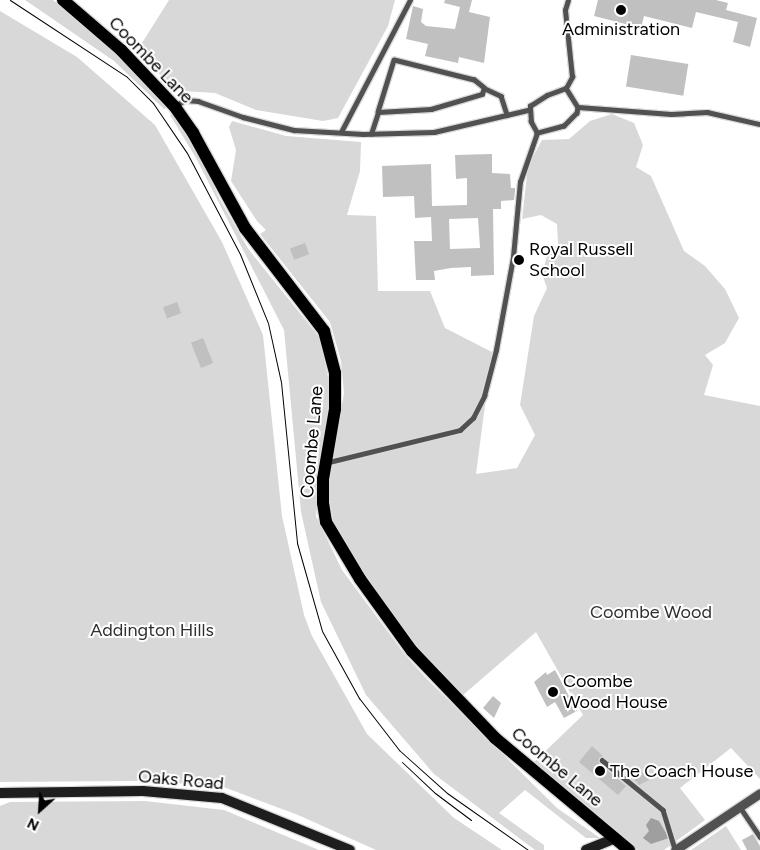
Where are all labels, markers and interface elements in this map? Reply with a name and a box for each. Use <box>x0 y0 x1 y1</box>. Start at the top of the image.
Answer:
marker: Administration <box>615 4 627 16</box>
street label: Coombe Lane <box>104 12 198 108</box>
place label: Administration <box>562 18 680 40</box>
place label: Royal Russell School <box>529 239 633 282</box>
marker: Royal Russell School <box>513 254 525 266</box>
street label: Coombe Lane <box>296 385 328 499</box>
park label: Coombe Wood <box>590 601 712 623</box>
park label: Addington Hills <box>90 619 214 641</box>
place label: Coombe Wood House <box>563 671 668 714</box>
marker: Coombe Wood House <box>547 686 559 698</box>
street label: Coombe Lane <box>507 723 607 811</box>
place label: The Coach House <box>610 760 753 782</box>
street label: Oaks Road <box>137 765 225 795</box>
marker: The Coach House <box>594 765 606 777</box>
north arrow <box>15 785 65 835</box>
text: N <box>25 814 42 834</box>

